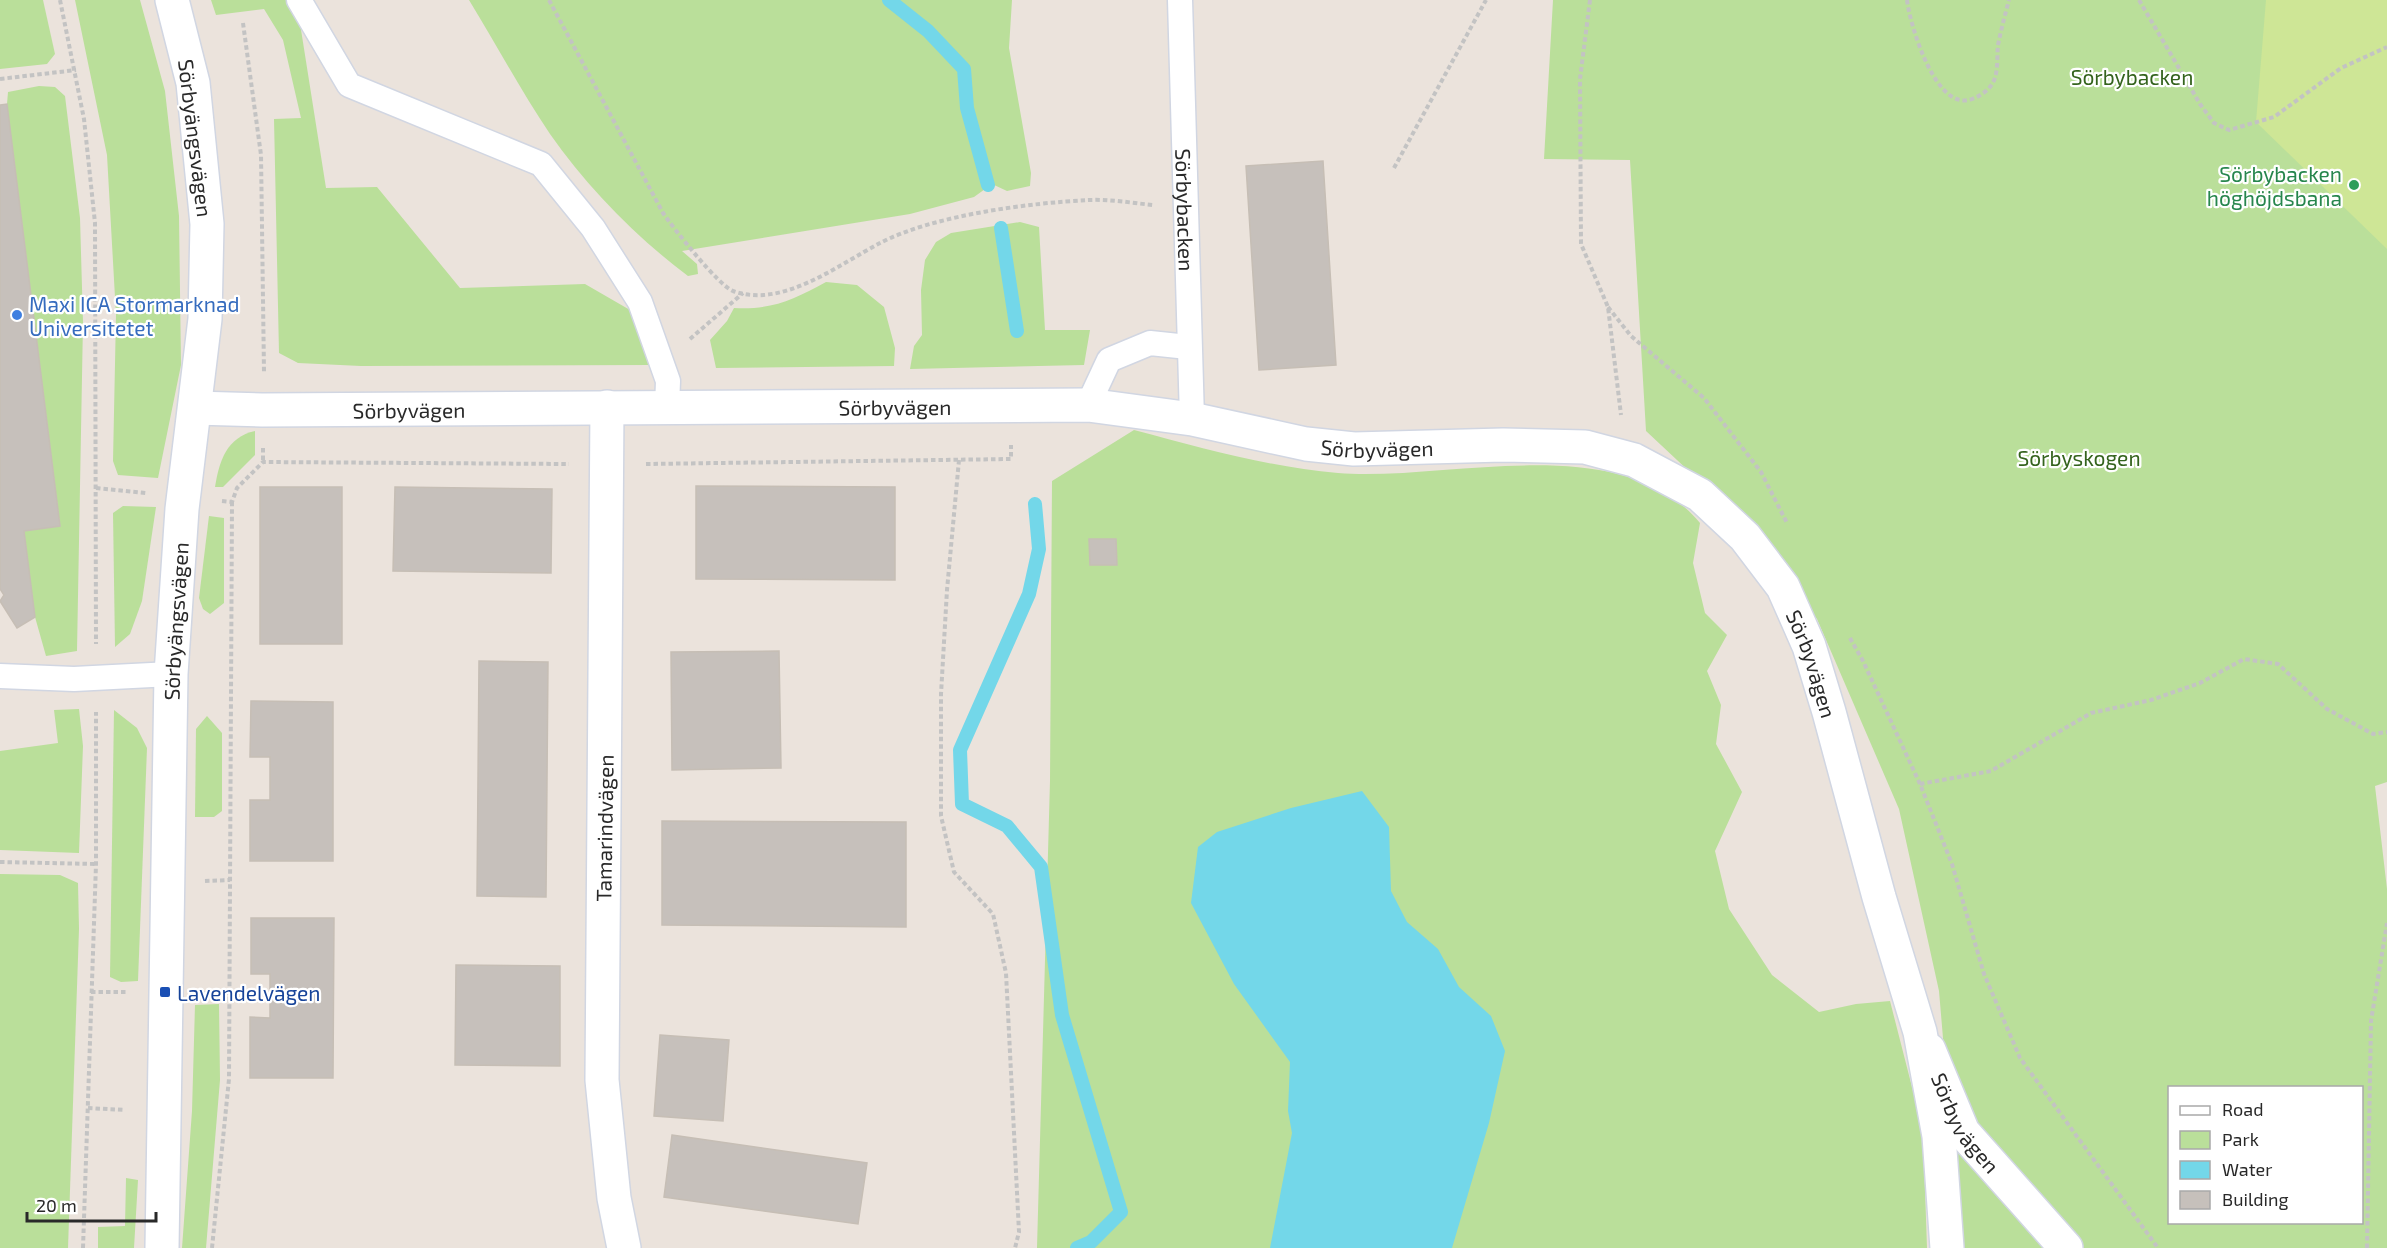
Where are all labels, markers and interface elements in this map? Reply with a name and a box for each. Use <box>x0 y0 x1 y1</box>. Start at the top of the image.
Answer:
street label: Sörbyängsvägen <box>174 58 218 218</box>
park label: Sörbybacken <box>2071 64 2193 89</box>
street label: Sörbybacken <box>1172 148 1200 272</box>
place label: Sörbybacken höghöjdsbana <box>2207 161 2342 211</box>
marker: Sörbybacken höghöjdsbana <box>2347 178 2361 192</box>
place label: Maxi ICA Stormarknad Universitetet <box>29 291 239 340</box>
marker: Maxi ICA Stormarknad Universitetet <box>10 308 24 322</box>
street label: Sörbyvägen <box>838 393 951 419</box>
street label: Sörbyvägen <box>352 396 465 422</box>
street label: Sörbyvägen <box>1320 433 1434 462</box>
park label: Sörbyskogen <box>2017 445 2141 470</box>
street label: Sörbyängsvägen <box>158 541 192 701</box>
street label: Sörbyvägen <box>1782 606 1842 721</box>
street label: Tamarindvägen <box>590 754 618 902</box>
place label: Lavendelvägen <box>177 980 321 1005</box>
marker: Lavendelvägen <box>158 985 172 999</box>
street label: Sörbyvägen <box>1927 1069 2005 1177</box>
legend <box>2168 1086 2363 1224</box>
text: Road <box>2222 1098 2263 1120</box>
text: Park <box>2222 1128 2259 1150</box>
text: Water <box>2222 1158 2272 1180</box>
scale bar <box>27 1185 156 1223</box>
text: Building <box>2222 1188 2289 1210</box>
text: 20 m <box>36 1194 77 1216</box>

